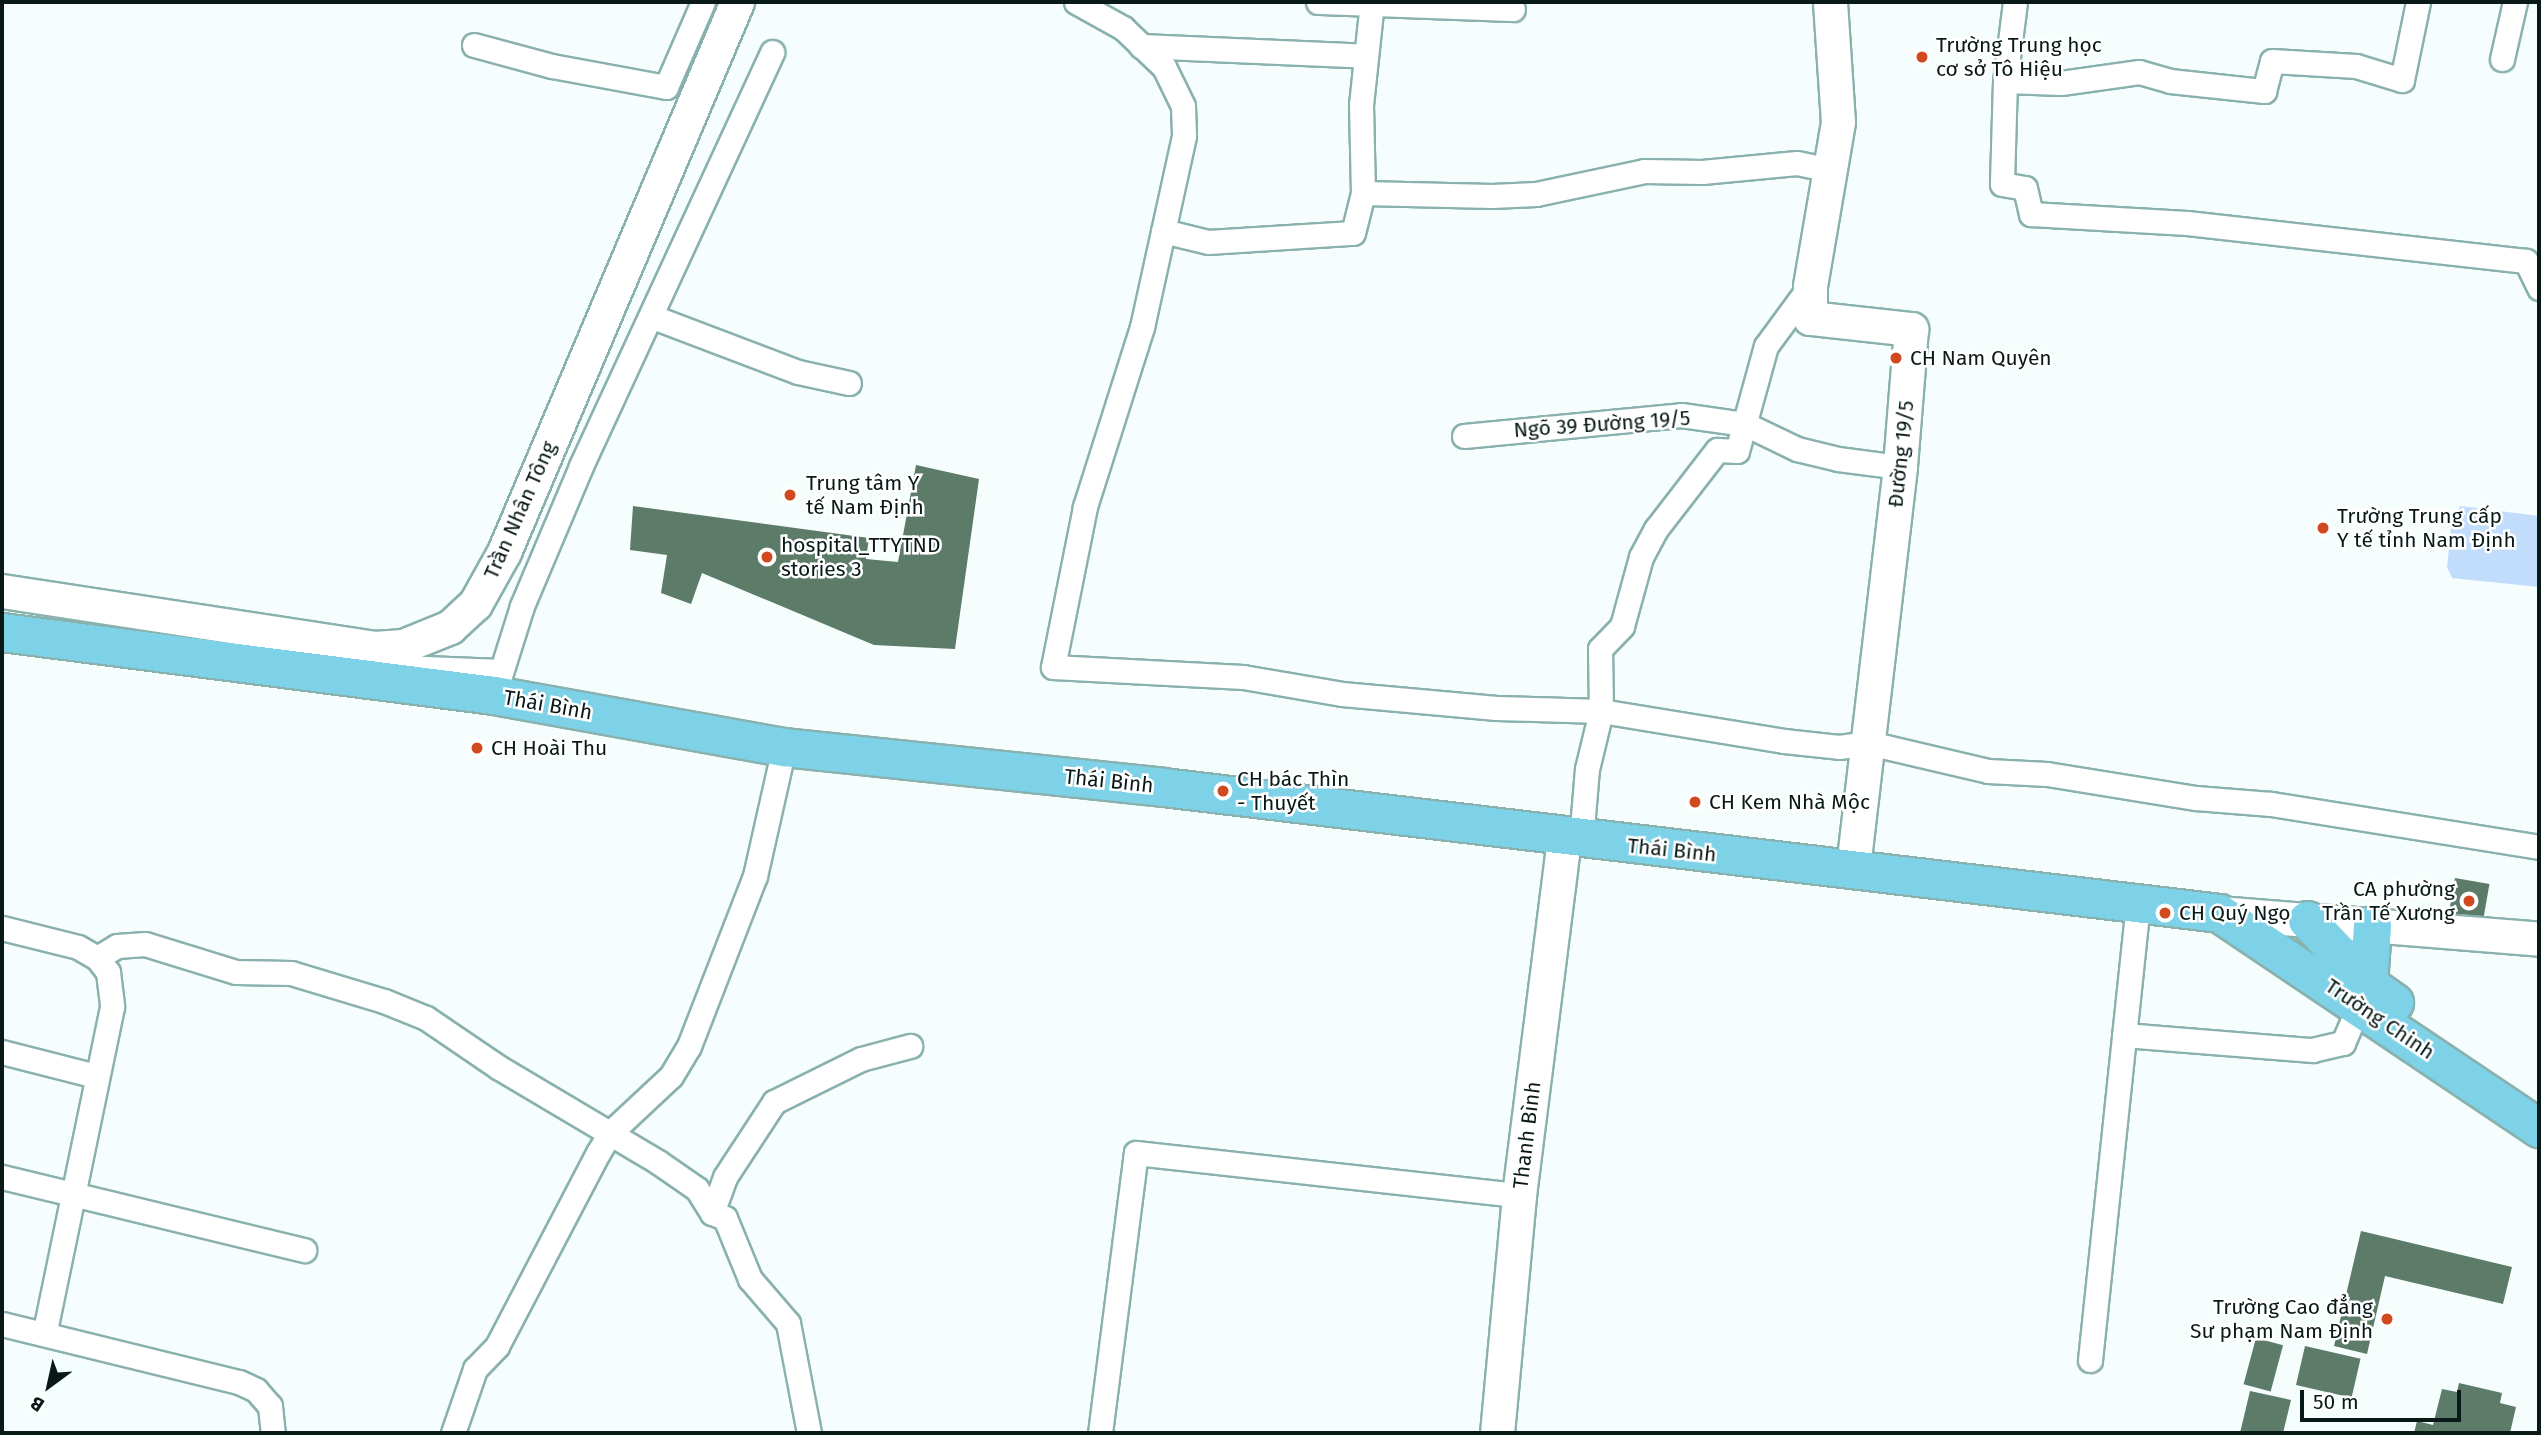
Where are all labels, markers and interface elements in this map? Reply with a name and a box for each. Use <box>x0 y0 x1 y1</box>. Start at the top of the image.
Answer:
place label: Trường Trung học cơ sở Tô Hiệu <box>1936 32 2102 82</box>
marker: Trường Trung học cơ sở Tô Hiệu <box>1914 49 1930 65</box>
place label: CH Nam Quyên <box>1910 345 2052 371</box>
marker: CH Nam Quyên <box>1888 350 1904 366</box>
street label: Đường 19/5 <box>1883 399 1919 509</box>
street label: Ngõ 39 Đường 19/5 <box>1513 405 1691 443</box>
street label: Trần Nhân Tông <box>478 437 562 583</box>
place label: Trung tâm Y tế Nam Định <box>806 470 924 520</box>
marker: Trung tâm Y tế Nam Định <box>780 485 800 505</box>
place label: Trường Trung cấp Y tế tỉnh Nam Định <box>2337 503 2516 553</box>
marker: Trường Trung cấp Y tế tỉnh Nam Định <box>2315 520 2331 536</box>
place label: hospital_TTYTND stories 3 <box>781 532 940 582</box>
marker: hospital_TTYTND stories 3 <box>759 549 775 565</box>
street label: Thái Bình <box>502 685 594 725</box>
place label: CH Hoài Thu <box>491 735 607 761</box>
marker: CH Hoài Thu <box>469 740 485 756</box>
street label: Thái Bình <box>1063 764 1155 798</box>
place label: CH bác Thìn - Thuyết <box>1237 766 1349 816</box>
marker: CH bác Thìn - Thuyết <box>1215 783 1231 799</box>
place label: CH Kem Nhà Mộc <box>1709 789 1870 815</box>
marker: CH Kem Nhà Mộc <box>1687 794 1703 810</box>
street label: Thái Bình <box>1626 833 1718 867</box>
place label: CA phường Trần Tế Xương <box>2322 876 2455 926</box>
marker: CA phường Trần Tế Xương <box>2461 893 2477 909</box>
place label: CH Quý Ngọ <box>2179 900 2290 926</box>
marker: CH Quý Ngọ <box>2157 905 2173 921</box>
street label: Trường Chinh <box>2321 973 2439 1065</box>
street label: Thanh Bình <box>1508 1080 1546 1190</box>
place label: Trường Cao đẳng Sư phạm Nam Định <box>2190 1294 2373 1344</box>
marker: Trường Cao đẳng Sư phạm Nam Định <box>2379 1311 2395 1327</box>
north arrow <box>14 1351 84 1421</box>
scale bar <box>2303 1376 2464 1420</box>
text: 50 m <box>2313 1389 2359 1415</box>
text: B <box>26 1391 48 1417</box>

